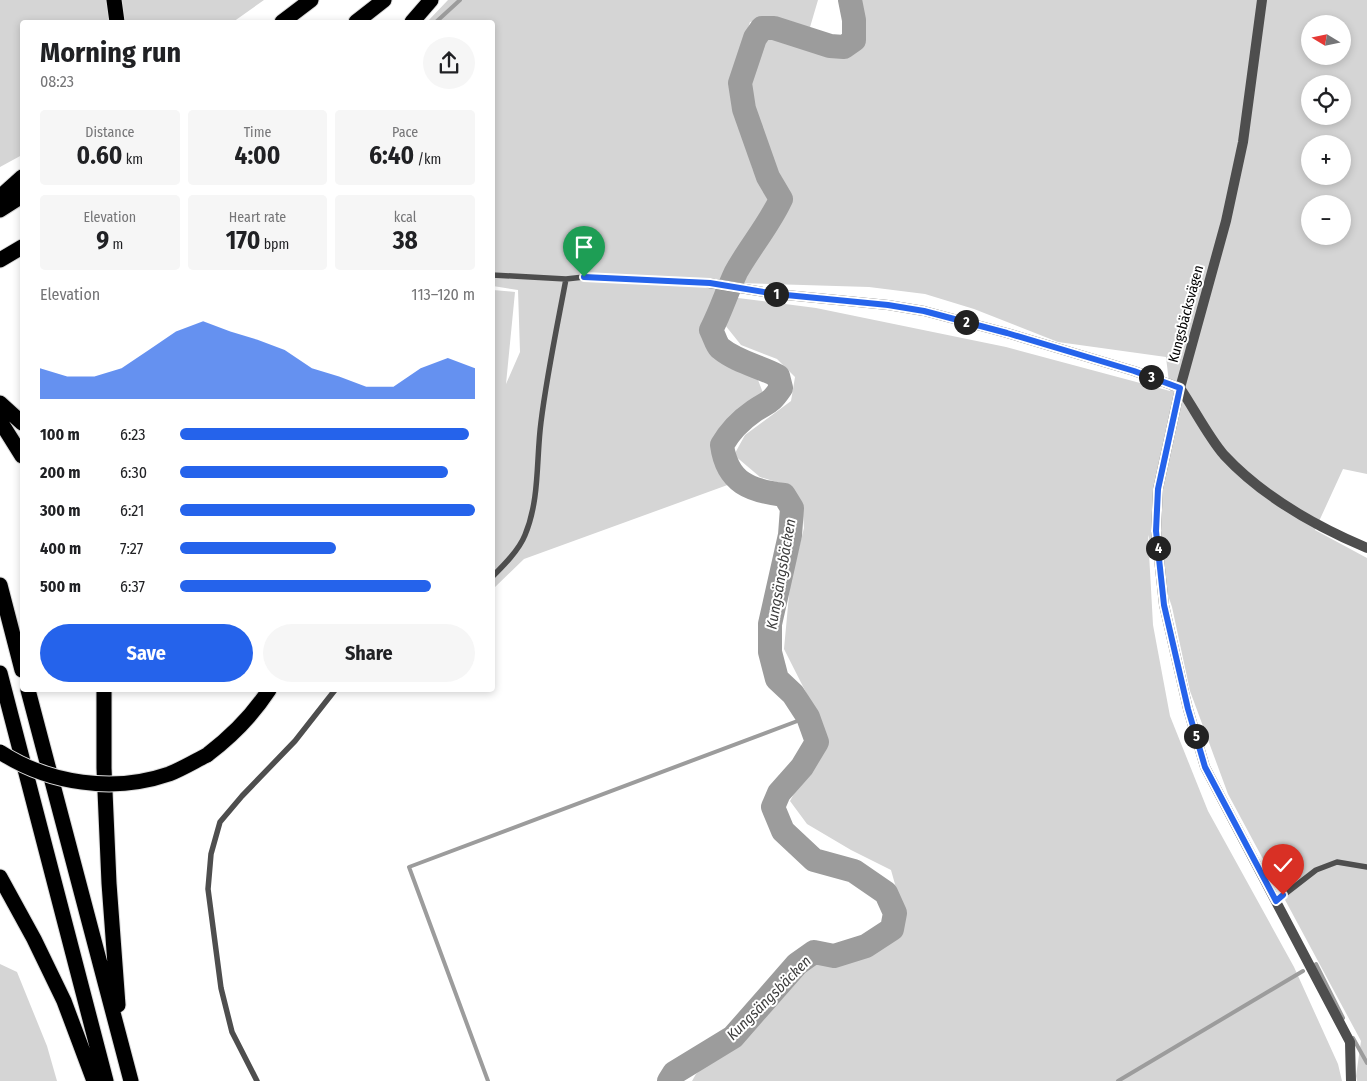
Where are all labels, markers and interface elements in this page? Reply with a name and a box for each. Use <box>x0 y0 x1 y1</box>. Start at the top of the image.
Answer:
north arrow <box>1301 15 1351 65</box>
map controls <box>1301 15 1351 245</box>
text: Morning run <box>40 36 181 69</box>
button: share <box>423 37 475 89</box>
text: 08:23 <box>40 72 74 91</box>
button: locate <box>1301 75 1351 125</box>
text: Distance <box>85 124 134 141</box>
text: Time <box>244 124 271 141</box>
text: Pace <box>392 124 418 141</box>
button: + <box>1301 135 1351 185</box>
text: 0.60 <box>77 141 122 171</box>
text: 4:00 <box>235 141 280 171</box>
text: 6:40 <box>369 141 414 171</box>
text: km <box>122 151 143 168</box>
text: /km <box>414 151 441 168</box>
button: − <box>1301 195 1351 245</box>
text: Elevation <box>83 209 136 226</box>
text: Heart rate <box>229 209 286 226</box>
text: kcal <box>394 209 417 226</box>
text: 9 <box>96 226 109 256</box>
text: 170 <box>226 226 260 256</box>
text: 38 <box>393 226 418 256</box>
pin <box>563 226 605 277</box>
icon: arrive <box>570 233 598 261</box>
text: m <box>109 236 123 253</box>
text: bpm <box>260 236 289 253</box>
street label: Kungsbäcksvägen <box>1165 263 1207 365</box>
pin: 1 <box>764 282 788 306</box>
text: Elevation <box>40 285 100 304</box>
text: 113–120 m <box>411 285 475 304</box>
text: 1 <box>774 286 779 303</box>
pin: 2 <box>954 310 978 334</box>
text: 2 <box>963 314 970 331</box>
pin: 3 <box>1138 364 1164 390</box>
text: 3 <box>1148 369 1155 386</box>
text: 100 m <box>40 425 80 444</box>
text: 6:23 <box>120 425 146 444</box>
text: 200 m <box>40 463 80 482</box>
text: 6:30 <box>120 463 147 482</box>
text: 300 m <box>40 501 81 520</box>
text: 6:21 <box>120 501 144 520</box>
water label: Kungsängsbäcken <box>762 517 800 631</box>
pin: 4 <box>1146 536 1170 560</box>
text: 400 m <box>40 539 81 558</box>
text: 7:27 <box>120 539 143 558</box>
text: 4 <box>1155 540 1162 557</box>
text: 500 m <box>40 577 81 596</box>
text: 6:37 <box>120 577 145 596</box>
button: Save <box>40 624 253 682</box>
button: Share <box>263 624 475 682</box>
pin: 5 <box>1184 724 1208 748</box>
text: 5 <box>1193 728 1200 745</box>
pin <box>1262 844 1304 895</box>
icon: check <box>1269 851 1297 879</box>
water label: Kungsängsbäcken <box>723 952 815 1044</box>

